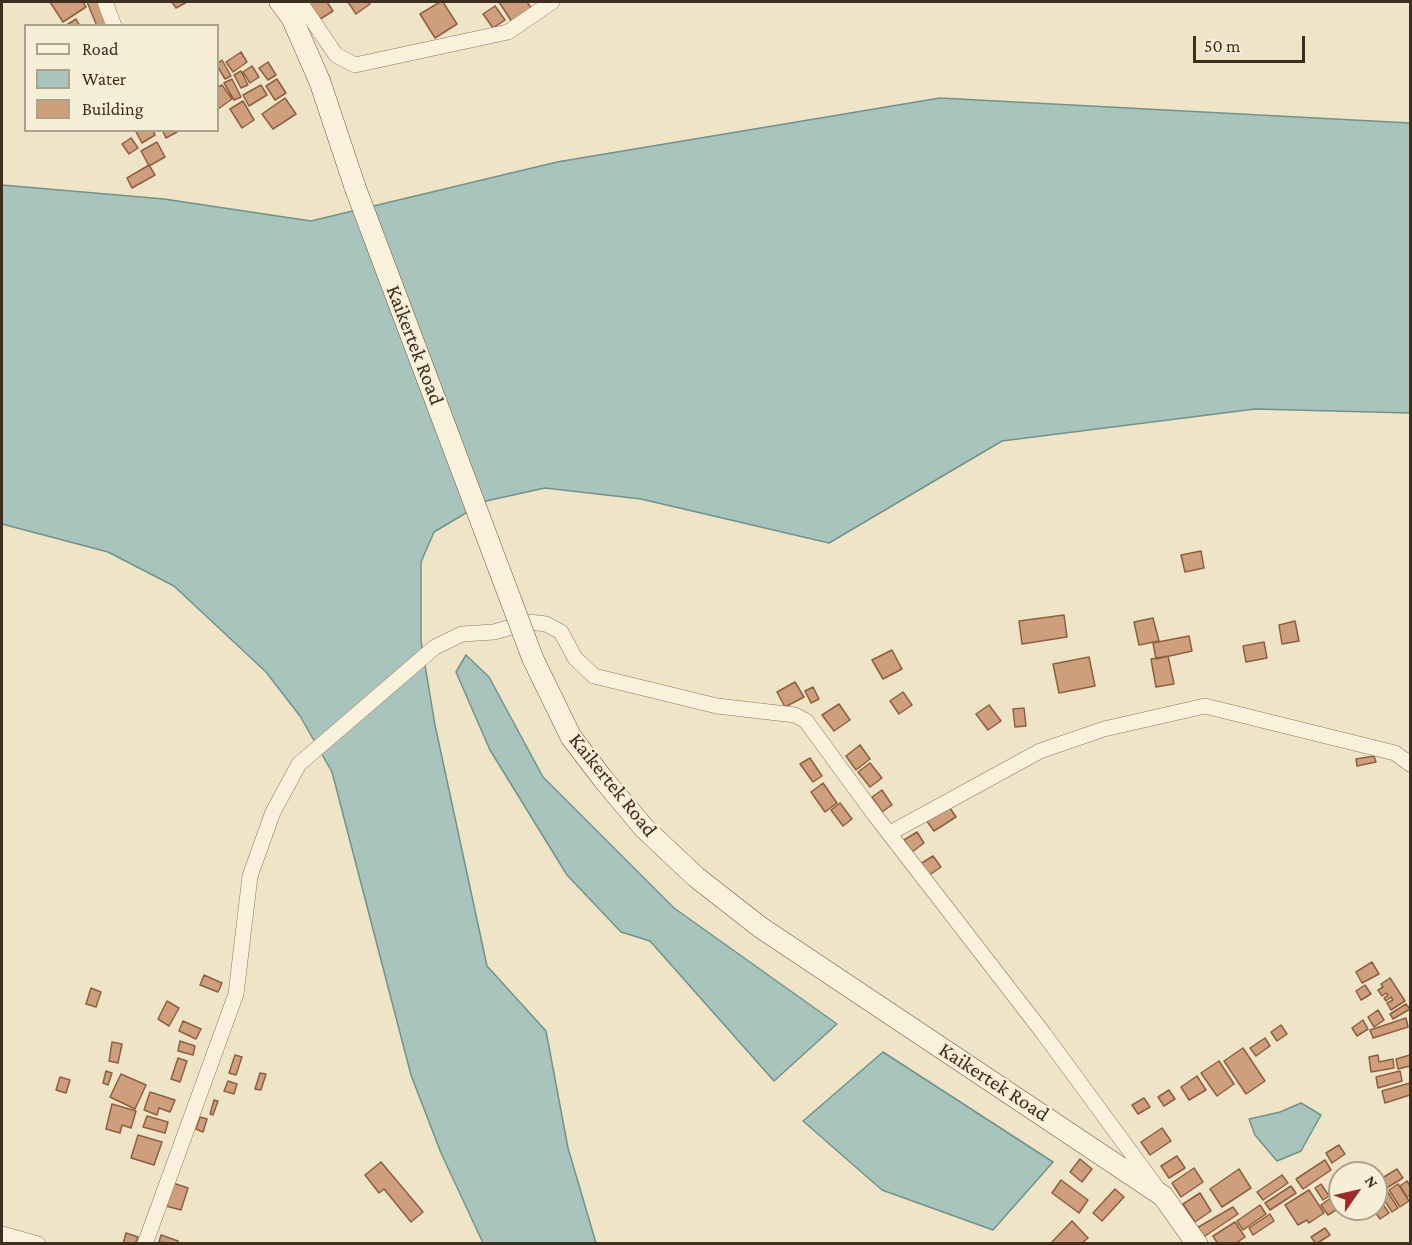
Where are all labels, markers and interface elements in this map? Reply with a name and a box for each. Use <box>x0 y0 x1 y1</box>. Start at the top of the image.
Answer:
legend <box>24 24 219 132</box>
scale bar <box>1196 24 1308 62</box>
text: 50 m <box>1204 36 1241 56</box>
text: Road <box>82 39 119 59</box>
text: Water <box>82 69 126 89</box>
text: Building <box>82 99 143 119</box>
street label: Kaikertek Road <box>381 282 449 408</box>
street label: Kaikertek Road <box>563 728 663 842</box>
street label: Kaikertek Road <box>934 1037 1054 1127</box>
north arrow <box>1328 1161 1388 1221</box>
text: N <box>1362 1172 1382 1191</box>

